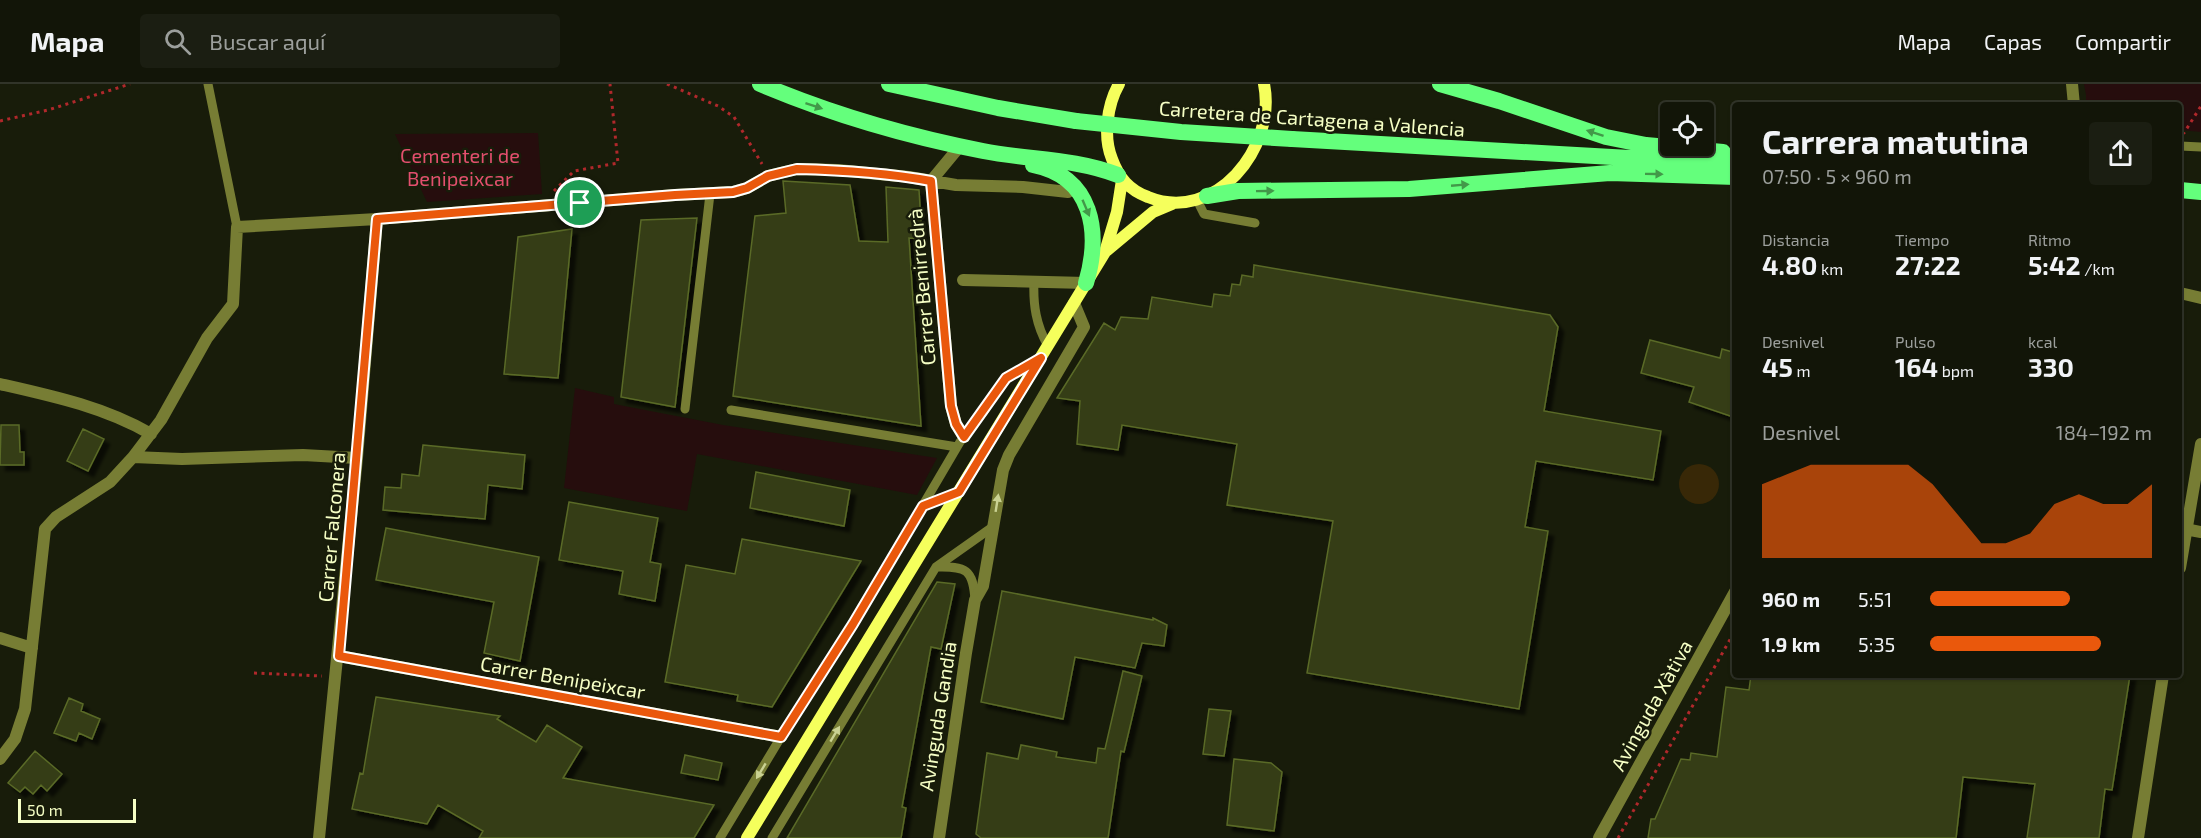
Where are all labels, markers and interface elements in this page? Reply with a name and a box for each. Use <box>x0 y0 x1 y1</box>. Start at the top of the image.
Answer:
search box <box>140 14 560 68</box>
text: Mapa <box>30 24 104 58</box>
icon: search <box>161 25 194 58</box>
text: Buscar aquí <box>209 28 325 54</box>
text: Mapa <box>1897 29 1951 54</box>
text: Capas <box>1984 29 2042 54</box>
text: Compartir <box>2075 29 2171 54</box>
street label: Carretera de Cartagena a Valencia <box>1158 95 1466 141</box>
one-way arrow <box>805 102 823 111</box>
map controls <box>1660 102 1714 156</box>
button: locate <box>1660 102 1714 156</box>
text: Carrera matutina <box>1762 121 2029 161</box>
button: share <box>2089 122 2152 185</box>
one-way arrow <box>1586 128 1604 137</box>
park label: Cementeri de Benipeixcar <box>400 143 520 190</box>
text: 07:50 · 5 × 960 m <box>1762 164 1912 188</box>
one-way arrow <box>1645 169 1664 178</box>
pin <box>554 177 605 228</box>
one-way arrow <box>1450 180 1469 190</box>
icon: arrive <box>563 186 596 219</box>
one-way arrow <box>1255 186 1274 196</box>
one-way arrow <box>1081 199 1091 217</box>
street label: Carrer Benirredrà <box>902 207 940 367</box>
text: Distancia <box>1762 230 1829 249</box>
text: Tiempo <box>1895 230 1949 249</box>
text: Ritmo <box>2028 230 2071 249</box>
text: 4.80 <box>1762 249 1818 280</box>
text: 27:22 <box>1895 249 1961 280</box>
text: 5:42 <box>2028 249 2081 280</box>
text: km <box>1818 259 1843 278</box>
text: /km <box>2081 259 2115 278</box>
text: Desnivel <box>1762 332 1824 351</box>
text: Pulso <box>1895 332 1936 351</box>
text: kcal <box>2028 332 2057 351</box>
text: 45 <box>1762 351 1793 382</box>
text: 164 <box>1895 351 1938 382</box>
text: 330 <box>2028 351 2074 382</box>
text: m <box>1793 361 1811 380</box>
text: bpm <box>1938 361 1974 380</box>
text: Desnivel <box>1762 420 1840 444</box>
text: 184–192 m <box>2056 420 2152 444</box>
street label: Carrer Falconera <box>312 451 350 603</box>
one-way arrow <box>993 493 1002 512</box>
text: 960 m <box>1762 587 1820 611</box>
text: 5:51 <box>1858 587 1892 611</box>
text: 1.9 km <box>1762 632 1820 656</box>
text: 5:35 <box>1858 632 1895 656</box>
street label: Avinguda Xàtiva <box>1605 635 1697 775</box>
street label: Avinguda Gandia <box>913 639 961 793</box>
street label: Carrer Benipeixcar <box>479 651 647 703</box>
one-way arrow <box>829 726 840 742</box>
one-way arrow <box>756 763 766 780</box>
scale bar <box>18 796 136 824</box>
text: 50 m <box>27 800 63 819</box>

